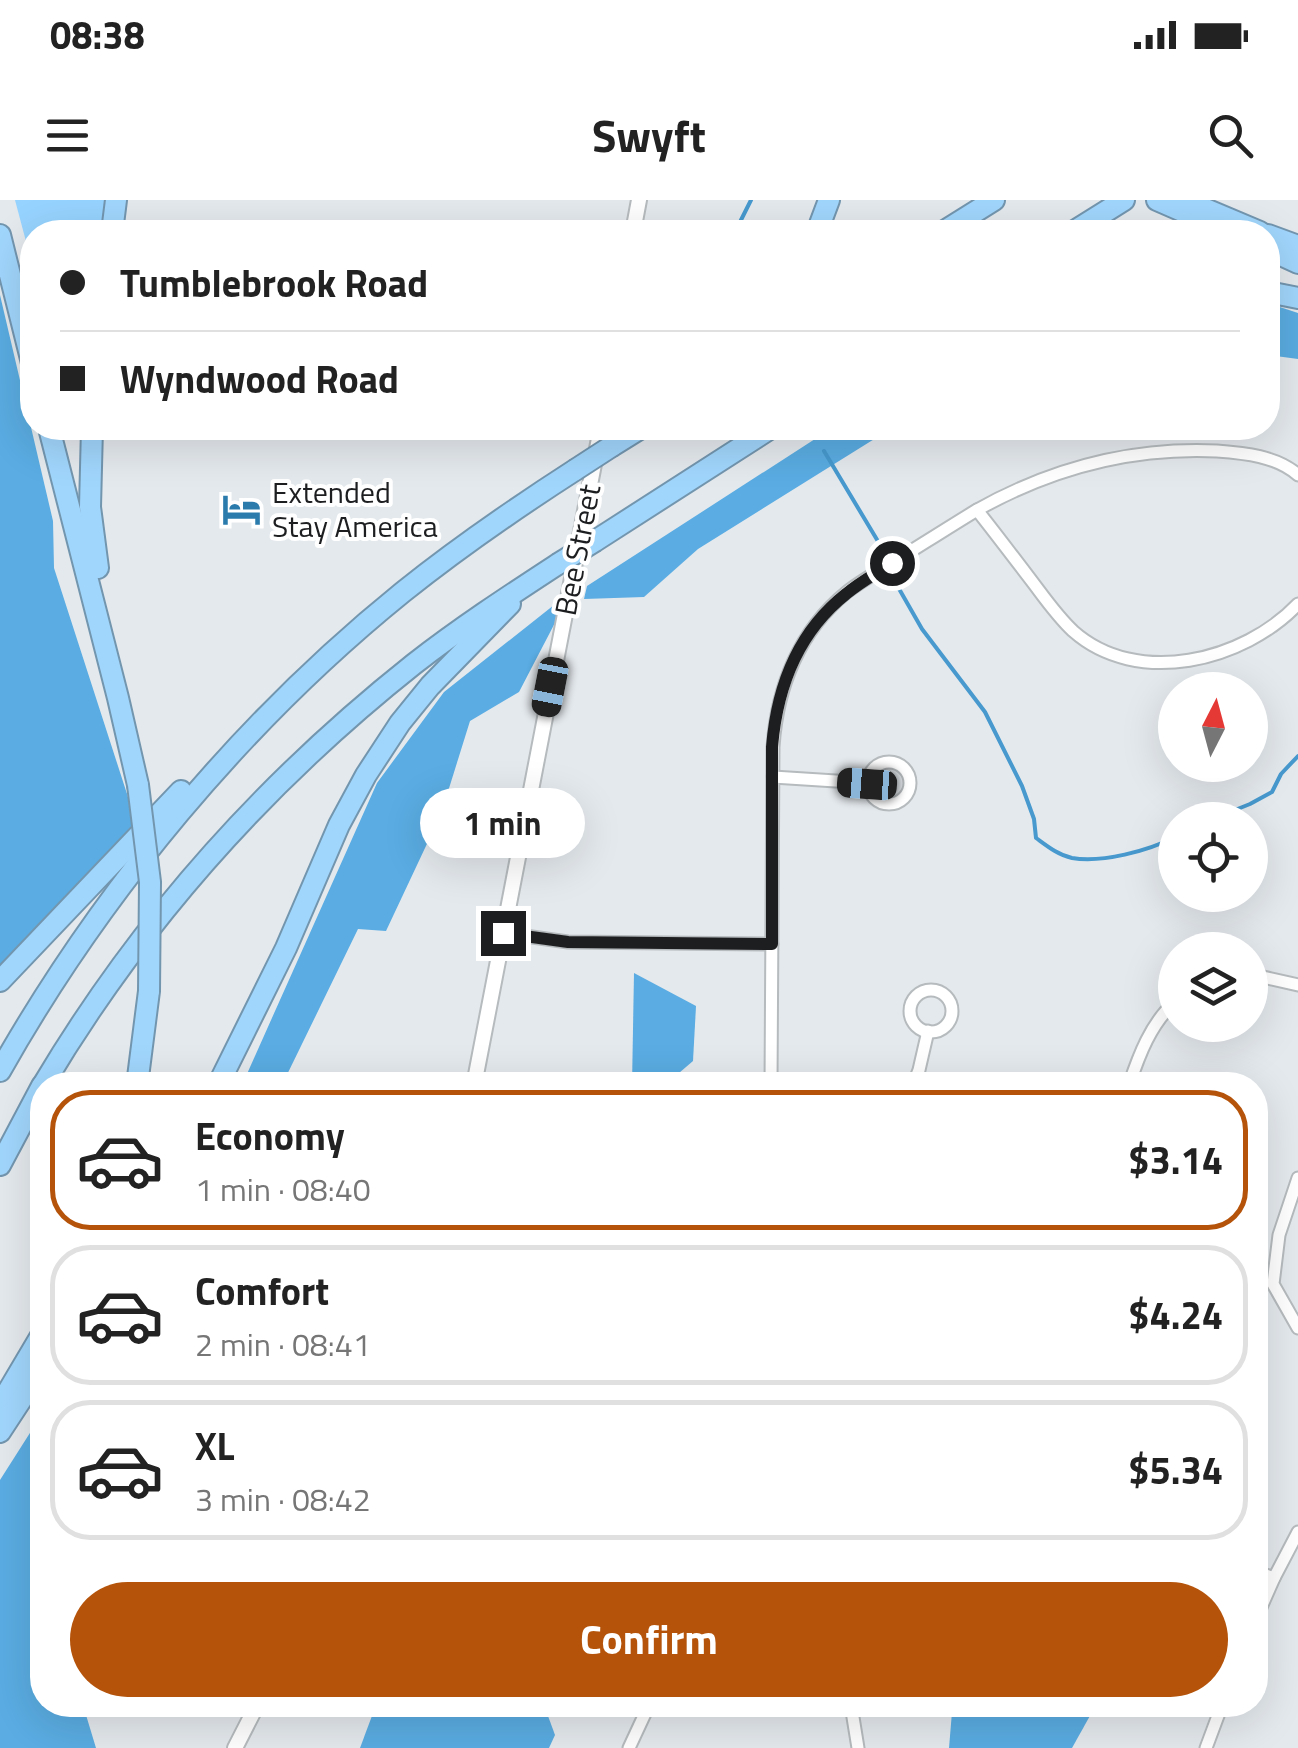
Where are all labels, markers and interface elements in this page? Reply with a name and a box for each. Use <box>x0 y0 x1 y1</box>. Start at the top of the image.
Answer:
text: 08:38 <box>50 6 145 64</box>
text: Swyft <box>592 101 706 169</box>
icon: menu <box>40 108 95 163</box>
icon: search <box>1203 108 1258 163</box>
text: Tumblebrook Road <box>120 254 428 312</box>
text: Wyndwood Road <box>120 350 399 408</box>
place label: Extended Stay America <box>272 469 438 549</box>
street label: Bee Street <box>542 480 612 619</box>
hotel icon: Extended Stay America <box>221 489 263 531</box>
route start <box>870 541 915 586</box>
car <box>530 655 570 719</box>
north arrow <box>1158 672 1268 782</box>
map controls <box>1158 672 1268 1042</box>
car <box>836 767 898 801</box>
callout: 1 min <box>420 788 586 858</box>
text: 1 min <box>464 799 541 847</box>
button: locate <box>1158 802 1268 912</box>
route end <box>481 911 526 956</box>
button: layers <box>1158 932 1268 1042</box>
text: Economy <box>195 1107 345 1165</box>
icon: car <box>75 1115 165 1205</box>
text: $3.14 <box>1128 1131 1223 1189</box>
text: 1 min · 08:40 <box>195 1165 371 1213</box>
text: Comfort <box>195 1262 329 1320</box>
icon: car <box>75 1270 165 1360</box>
text: $4.24 <box>1128 1286 1223 1344</box>
text: 2 min · 08:41 <box>195 1320 371 1368</box>
text: XL <box>195 1417 235 1475</box>
icon: car <box>75 1425 165 1515</box>
text: $5.34 <box>1128 1441 1223 1499</box>
text: 3 min · 08:42 <box>195 1475 371 1523</box>
button: Confirm <box>70 1582 1228 1697</box>

